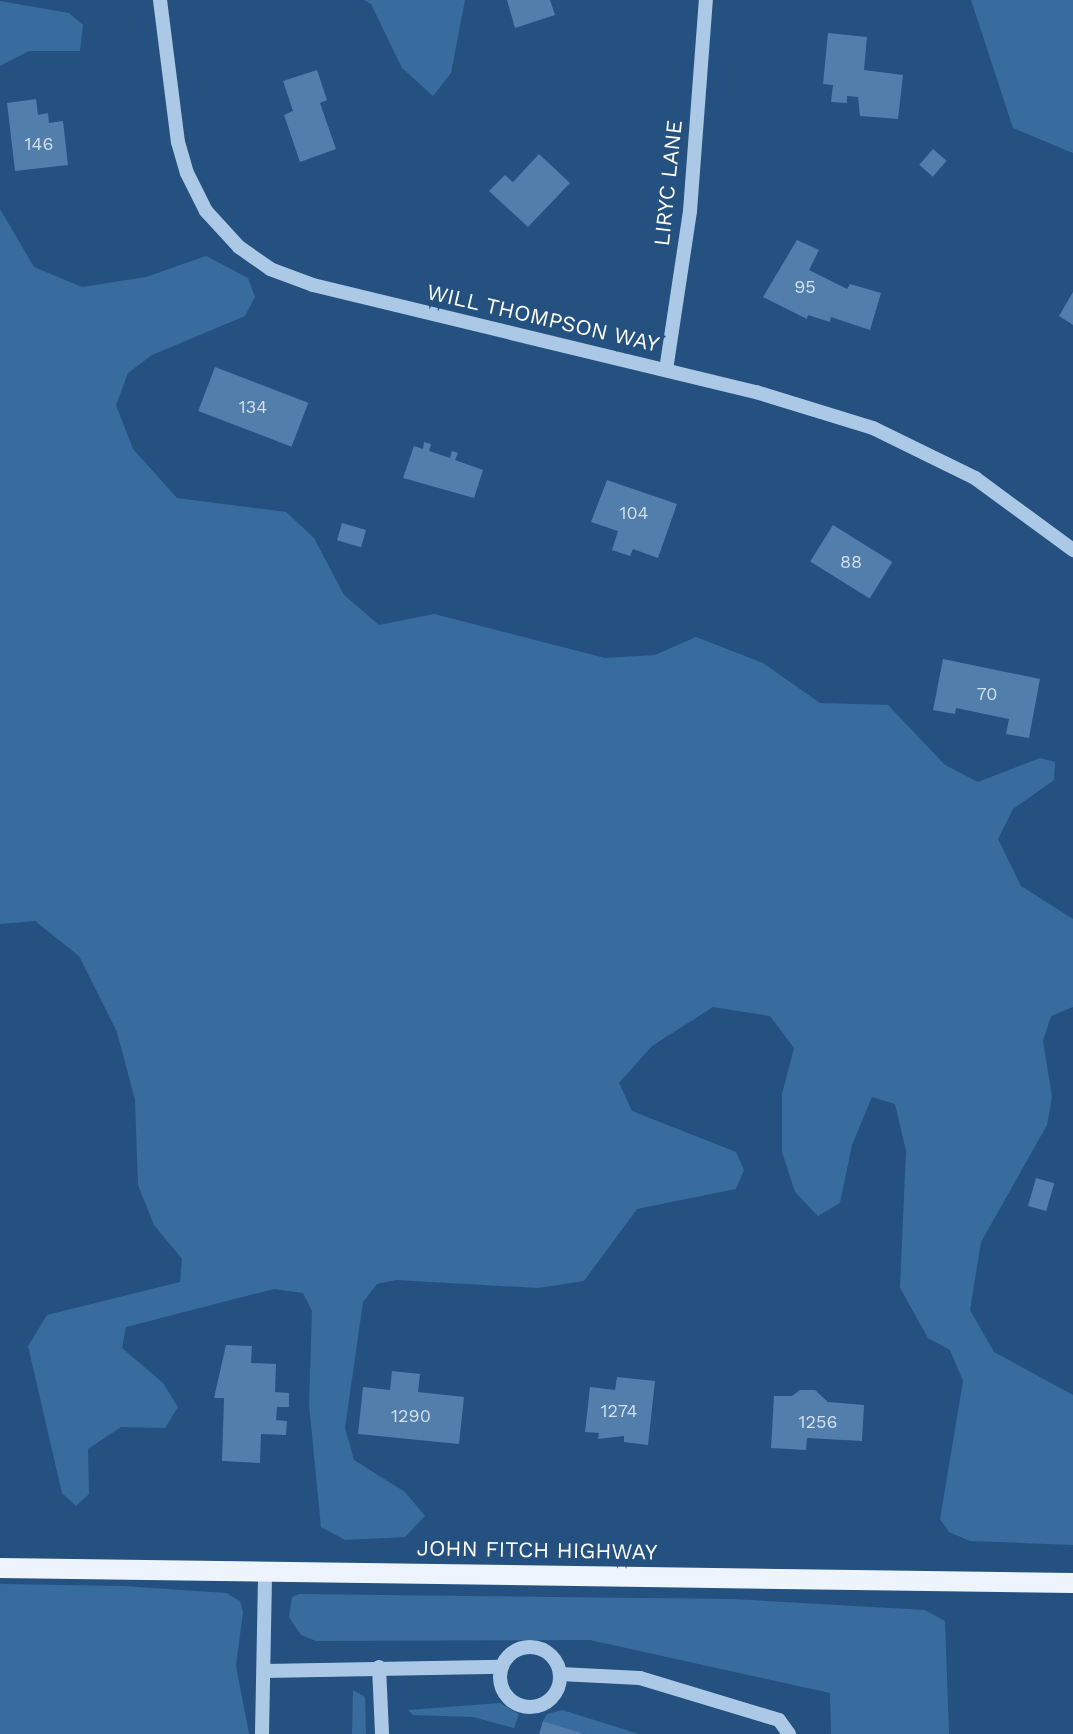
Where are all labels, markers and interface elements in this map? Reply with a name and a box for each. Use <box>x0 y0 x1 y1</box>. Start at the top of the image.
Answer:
street label: LIRYC LANE <box>648 119 688 247</box>
house number: 146 <box>25 133 53 155</box>
house number: 95 <box>794 276 816 298</box>
street label: WILL THOMPSON WAY <box>423 278 663 358</box>
house number: 134 <box>239 396 267 418</box>
house number: 104 <box>619 502 649 524</box>
house number: 88 <box>840 551 862 573</box>
house number: 70 <box>977 683 997 705</box>
house number: 1274 <box>600 1400 638 1422</box>
house number: 1290 <box>391 1405 431 1427</box>
house number: 1256 <box>799 1411 837 1433</box>
street label: JOHN FITCH HIGHWAY <box>416 1535 658 1565</box>

